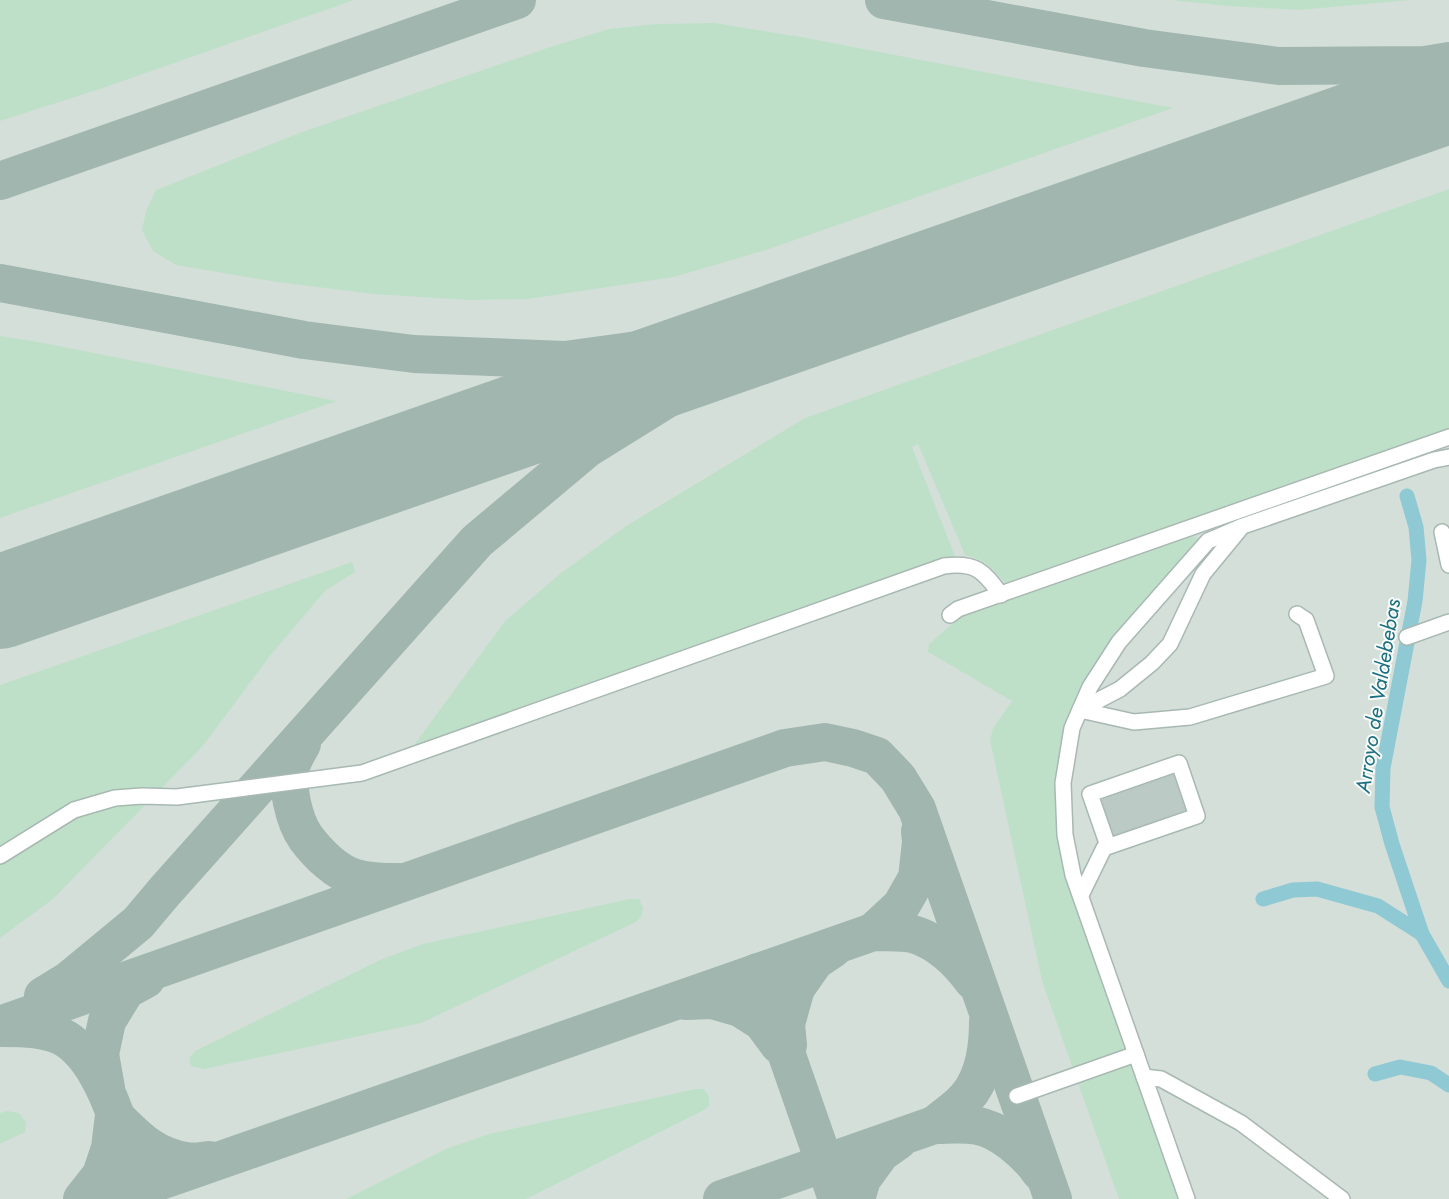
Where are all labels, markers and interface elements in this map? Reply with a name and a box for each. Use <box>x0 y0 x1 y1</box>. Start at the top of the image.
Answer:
water label: Arroyo de Valdebebas <box>1348 596 1408 796</box>

